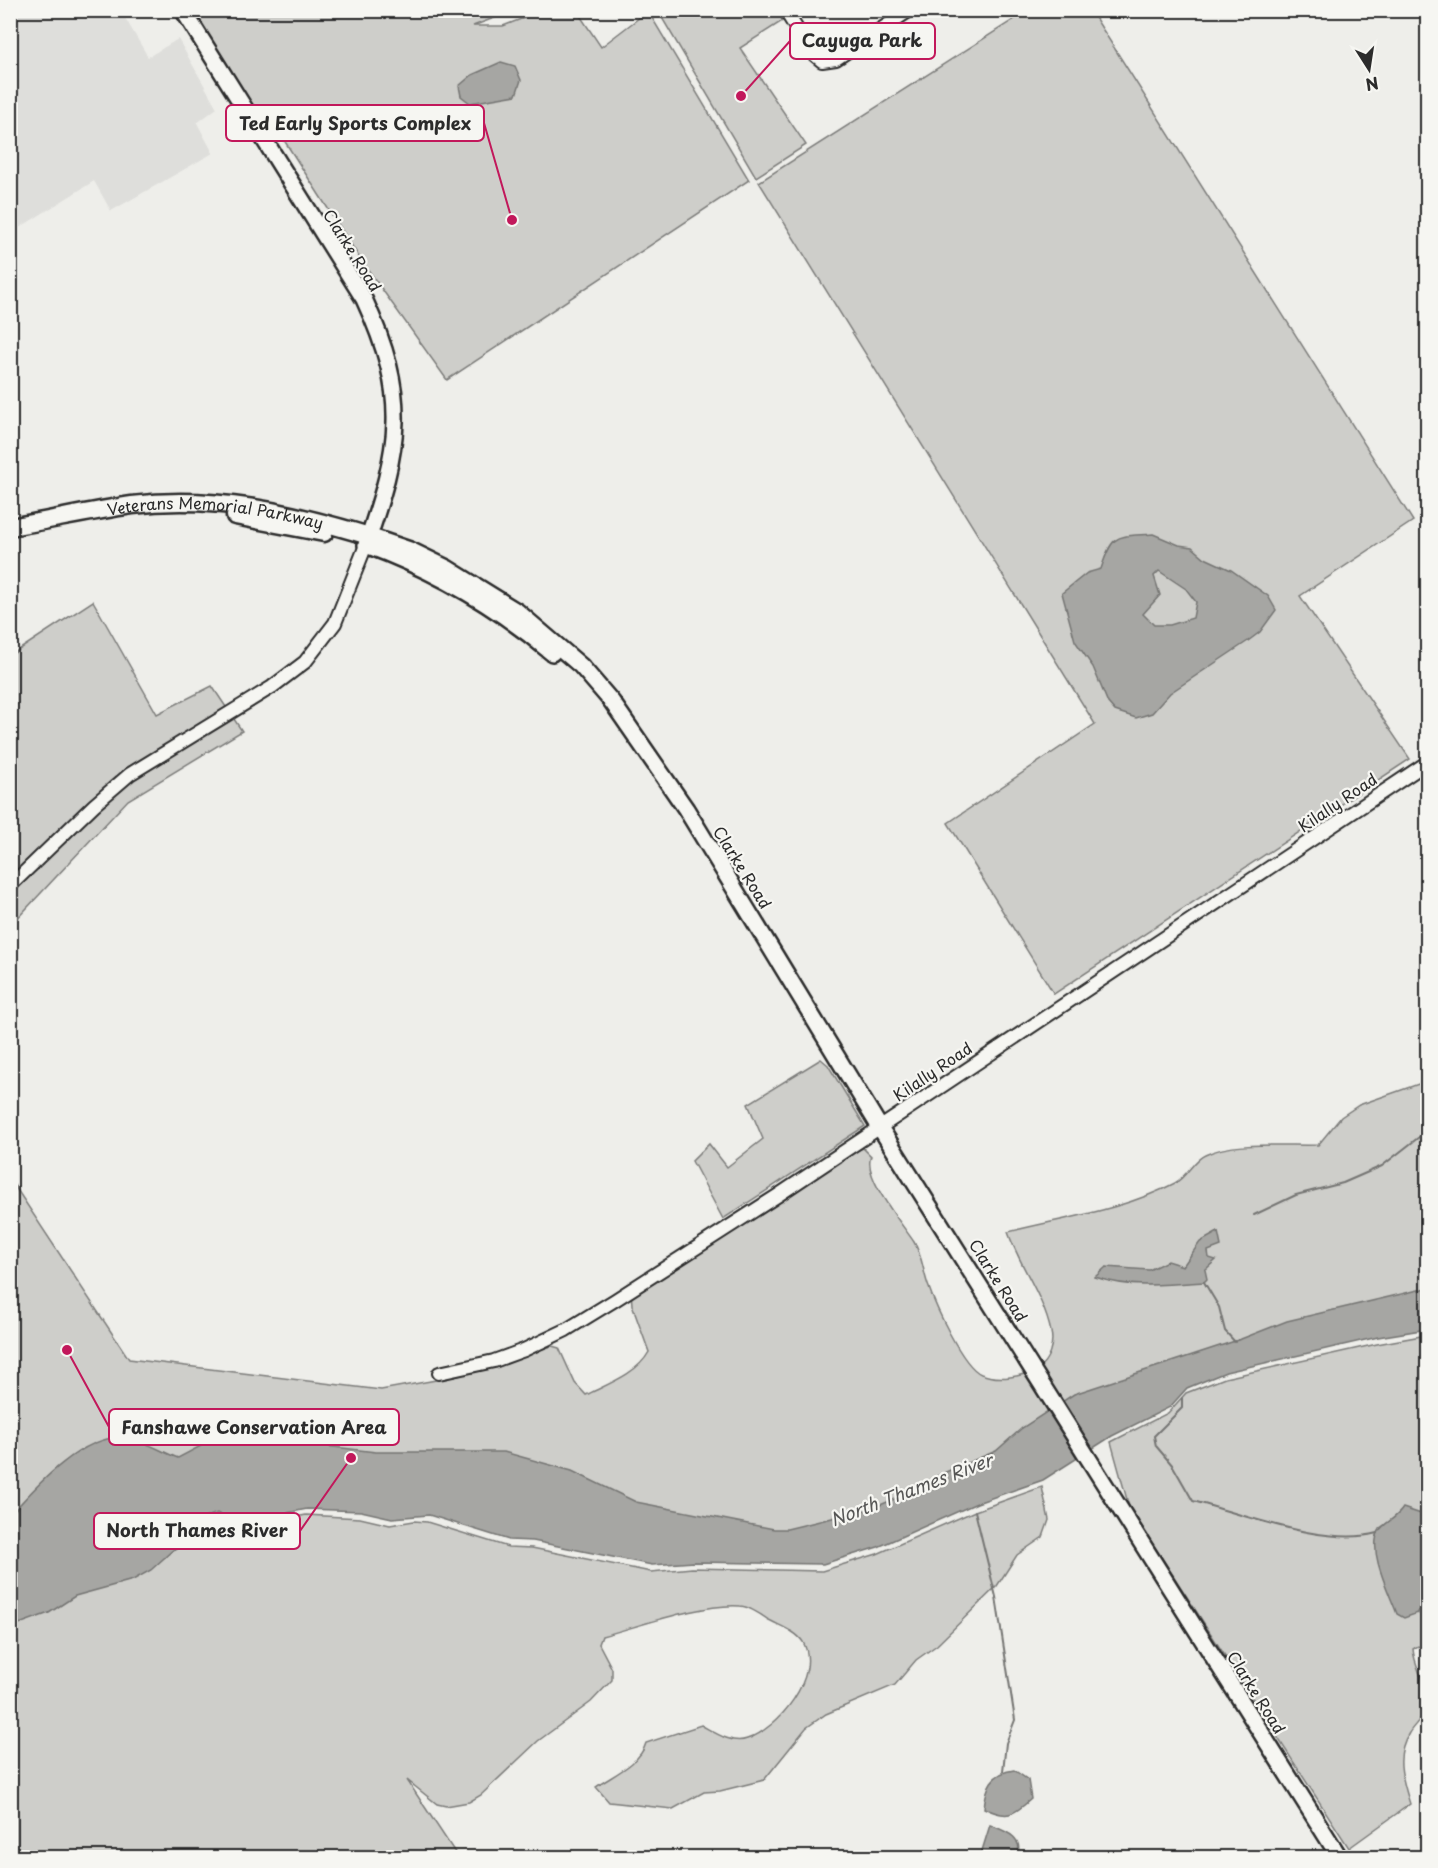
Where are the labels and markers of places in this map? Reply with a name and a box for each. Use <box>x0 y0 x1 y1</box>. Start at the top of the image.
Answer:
callout: Cayuga Park <box>790 23 935 59</box>
callout: Ted Early Sports Complex <box>226 105 484 141</box>
callout: Fanshawe Conservation Area <box>109 1409 399 1445</box>
callout: North Thames River <box>94 1513 300 1549</box>

